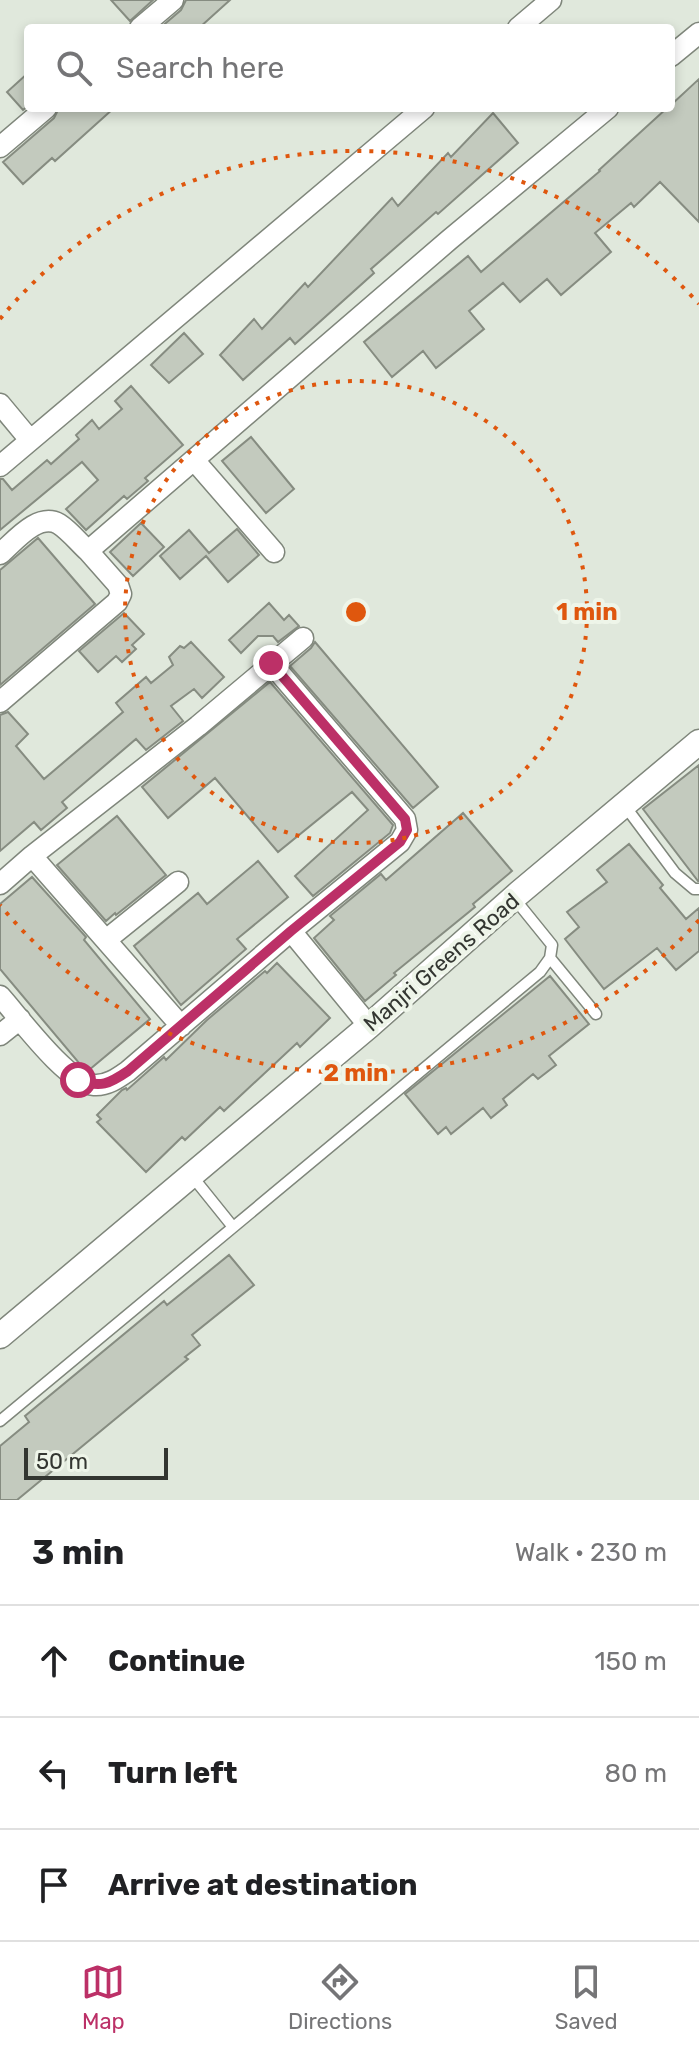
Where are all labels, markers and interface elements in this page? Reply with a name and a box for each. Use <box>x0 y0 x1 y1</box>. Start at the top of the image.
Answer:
search box <box>24 24 675 112</box>
icon: search <box>52 46 96 90</box>
text: Search here <box>116 50 284 86</box>
centre of rings <box>342 598 370 626</box>
text: 1 min <box>556 598 618 626</box>
route end <box>253 645 289 681</box>
street label: Manjri Greens Road <box>358 887 525 1037</box>
text: 2 min <box>324 1059 389 1087</box>
route start <box>60 1062 96 1098</box>
scale bar <box>24 1444 168 1480</box>
text: 50 m <box>36 1448 88 1475</box>
text: 3 min <box>32 1532 124 1573</box>
text: Walk · 230 m <box>515 1537 667 1568</box>
icon: ahead <box>32 1639 76 1683</box>
text: Continue <box>108 1643 245 1679</box>
text: 150 m <box>594 1646 667 1677</box>
icon: left <box>32 1751 76 1795</box>
text: Turn left <box>108 1755 238 1791</box>
text: 80 m <box>604 1758 667 1789</box>
icon: arrive <box>32 1863 76 1907</box>
text: Arrive at destination <box>108 1867 418 1903</box>
tab: Map <box>81 1960 125 2035</box>
tab: Directions <box>288 1960 392 2035</box>
tab: Saved <box>555 1960 618 2035</box>

